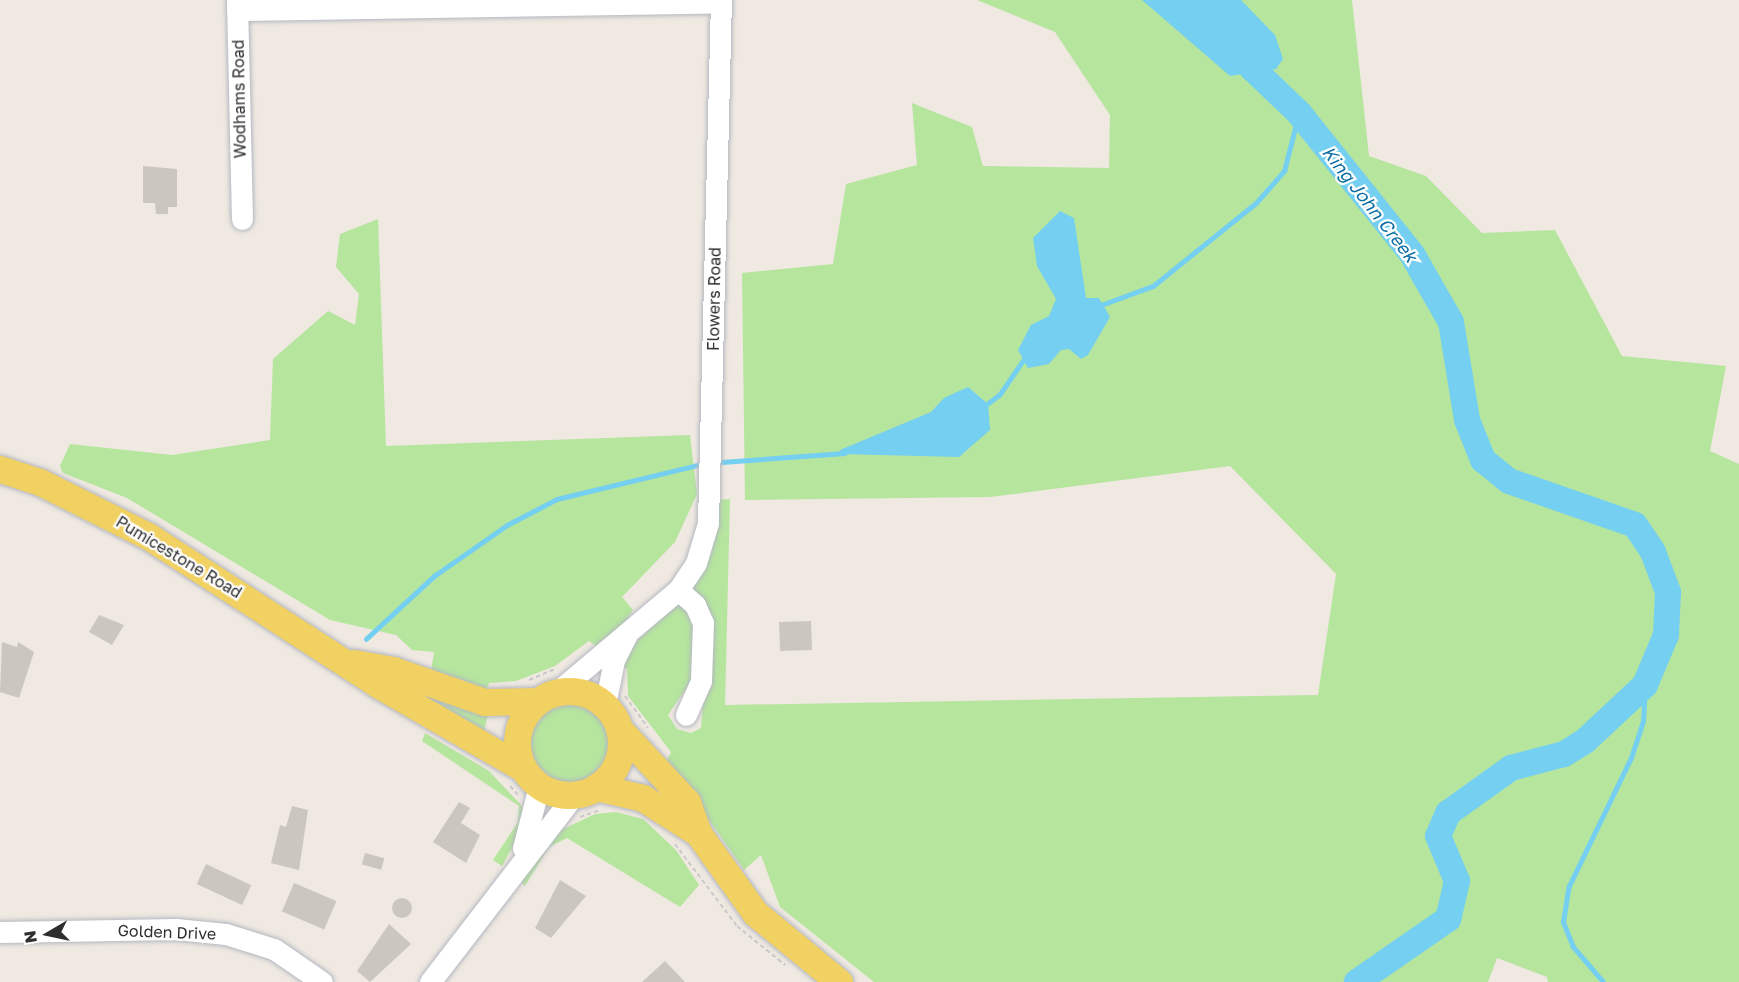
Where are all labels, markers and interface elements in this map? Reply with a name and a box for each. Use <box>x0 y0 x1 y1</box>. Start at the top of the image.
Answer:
street label: Wodhams Road <box>228 39 250 159</box>
water label: King John Creek <box>1318 142 1422 266</box>
street label: Flowers Road <box>703 247 725 351</box>
street label: Pumicestone Road <box>113 512 245 602</box>
north arrow <box>18 904 78 964</box>
street label: Golden Drive <box>117 921 217 943</box>
text: N <box>19 929 41 944</box>

